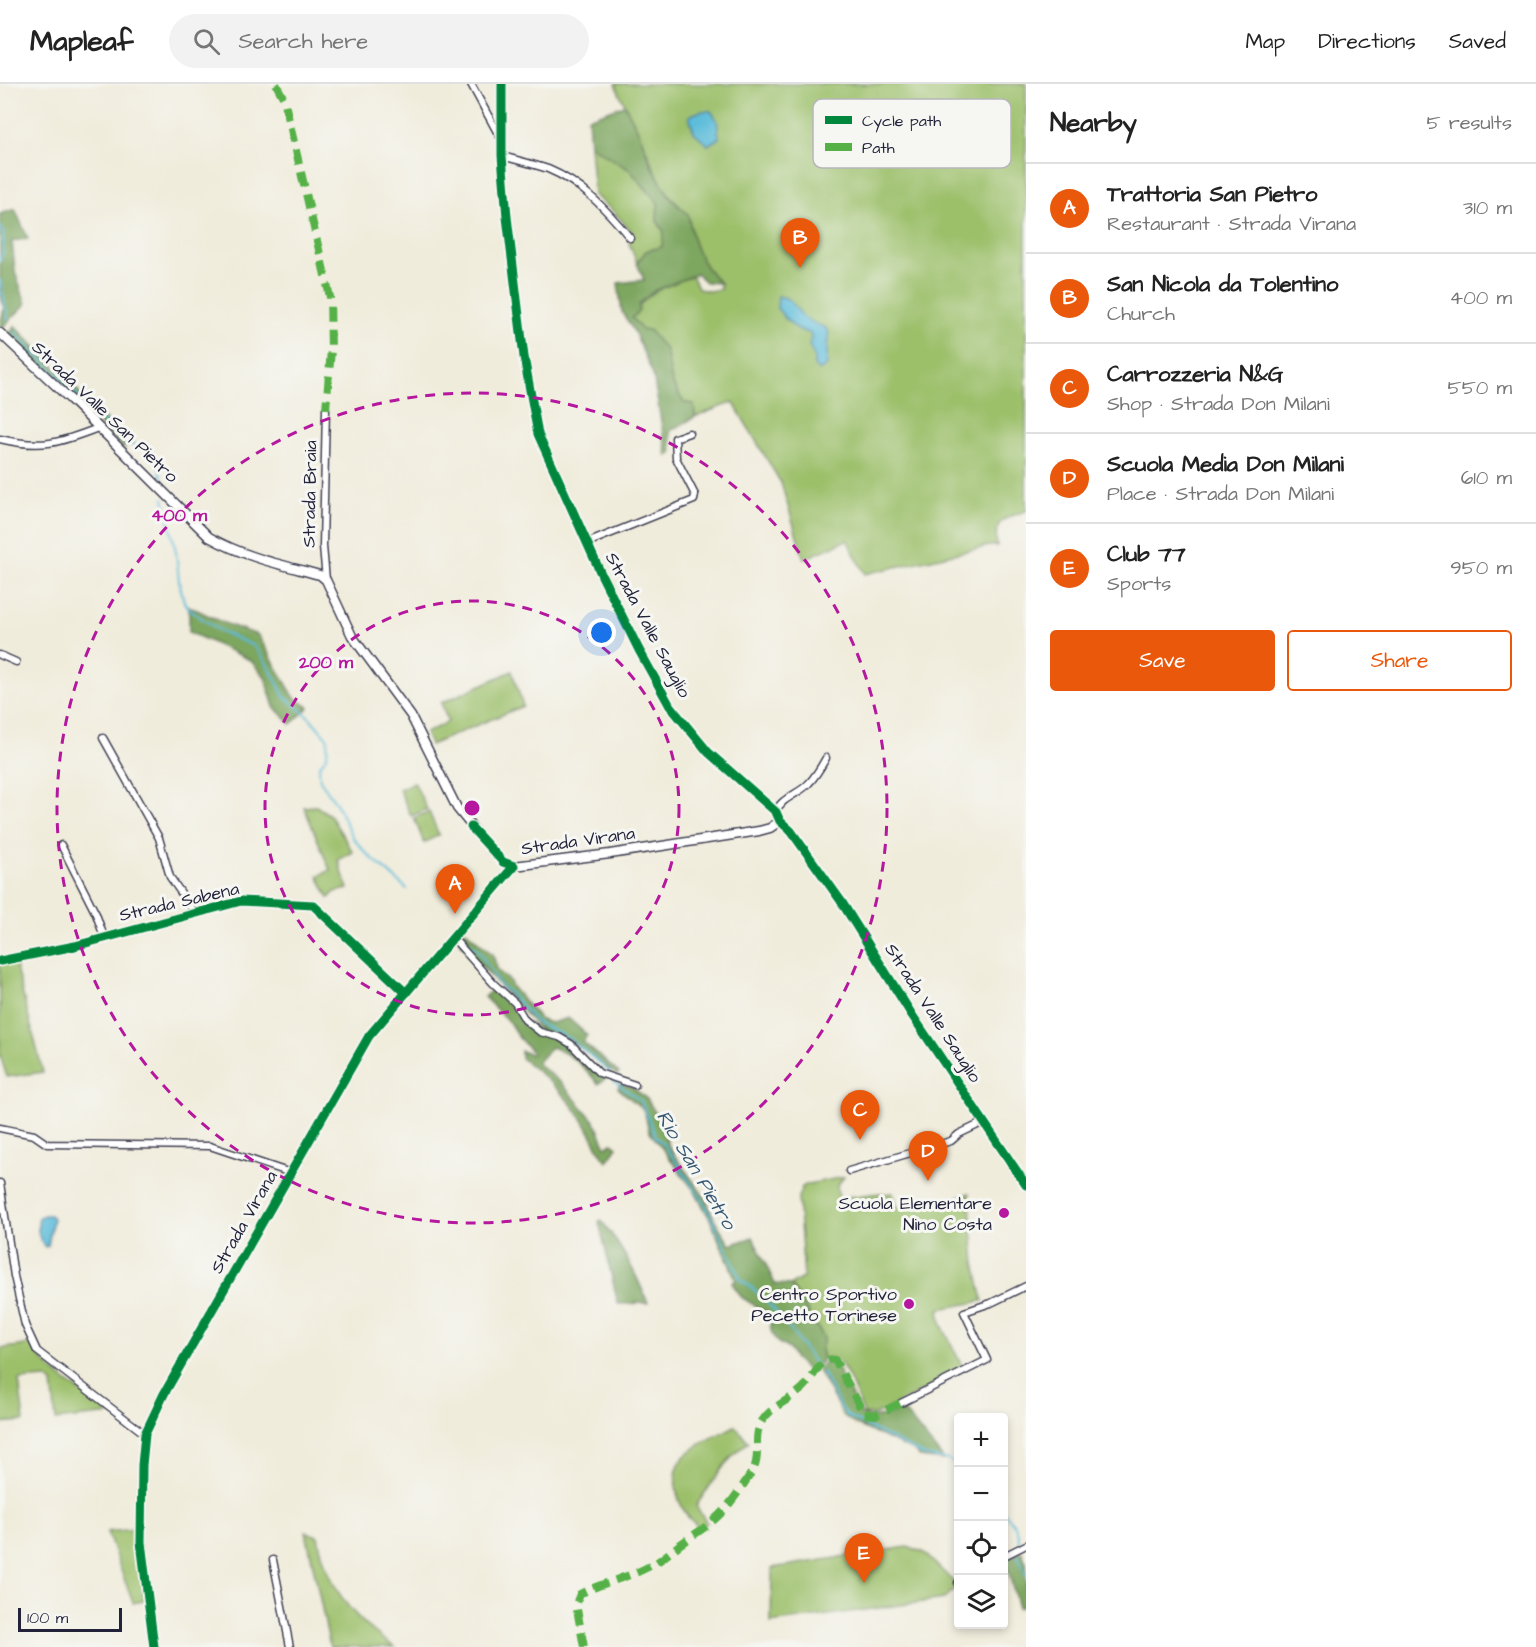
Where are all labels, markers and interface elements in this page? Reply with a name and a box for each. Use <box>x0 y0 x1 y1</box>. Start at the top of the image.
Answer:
search box <box>169 14 589 68</box>
text: Mapleaf <box>30 22 133 61</box>
icon: search <box>190 25 223 58</box>
text: Search here <box>238 26 368 57</box>
text: Map <box>1245 27 1285 56</box>
text: Directions <box>1318 27 1416 56</box>
text: Saved <box>1449 27 1506 56</box>
legend <box>813 99 1011 168</box>
text: Nearby <box>1050 105 1137 141</box>
text: 5 results <box>1427 109 1512 137</box>
text: Cycle path <box>862 110 941 133</box>
text: Path <box>862 137 895 159</box>
text: Trattoria San Pietro <box>1107 179 1317 210</box>
text: A <box>1063 194 1076 222</box>
text: 310 m <box>1463 194 1512 222</box>
text: Restaurant · Strada Virana <box>1107 210 1356 238</box>
pin: B <box>780 218 820 268</box>
text: San Nicola da Tolentino <box>1107 269 1338 300</box>
text: B <box>1062 284 1077 312</box>
text: 400 m <box>1450 284 1512 312</box>
text: Church <box>1107 300 1175 328</box>
street label: Strada Valle San Pietro <box>26 335 184 489</box>
text: Carrozzeria N&G <box>1107 359 1283 390</box>
text: C <box>1062 374 1077 402</box>
text: 550 m <box>1447 374 1512 402</box>
text: Shop · Strada Don Milani <box>1107 390 1330 418</box>
street label: Strada Braia <box>297 440 323 548</box>
text: Scuola Media Don Milani <box>1107 449 1344 480</box>
text: D <box>1063 464 1076 492</box>
text: 610 m <box>1461 464 1512 492</box>
text: Place · Strada Don Milani <box>1107 480 1334 508</box>
text: 400 m <box>151 503 208 528</box>
text: Club 77 <box>1107 539 1185 570</box>
street label: Strada Valle Sauglio <box>598 548 697 703</box>
text: E <box>1064 554 1075 582</box>
text: 950 m <box>1450 554 1512 582</box>
text: Sports <box>1107 570 1171 598</box>
your location <box>587 618 616 647</box>
button: Save <box>1050 630 1275 691</box>
button: Share <box>1287 630 1512 691</box>
text: 200 m <box>298 650 354 675</box>
centre of rings <box>462 798 482 818</box>
street label: Strada Virana <box>519 821 637 861</box>
pin: A <box>436 864 474 914</box>
street label: Strada Sabena <box>117 876 241 928</box>
street label: Strada Valle Sauglio <box>878 939 987 1088</box>
pin: C <box>840 1090 880 1140</box>
water label: Rio San Pietro <box>649 1105 744 1236</box>
pin: D <box>908 1132 948 1181</box>
street label: Strada Virana <box>204 1166 284 1278</box>
place label: Scuola Elementare Nino Costa <box>839 1191 992 1237</box>
marker: Scuola Elementare Nino Costa <box>997 1206 1011 1220</box>
place label: Centro Sportivo Pecetto Torinese <box>751 1282 897 1328</box>
marker: Centro Sportivo Pecetto Torinese <box>902 1297 916 1311</box>
map controls <box>954 1413 1008 1629</box>
button: + <box>954 1413 1008 1467</box>
button: − <box>954 1467 1008 1521</box>
button: locate <box>954 1521 1008 1575</box>
pin: E <box>844 1534 884 1583</box>
button: layers <box>954 1575 1008 1629</box>
scale bar <box>18 1605 122 1632</box>
text: 100 m <box>27 1607 68 1629</box>

